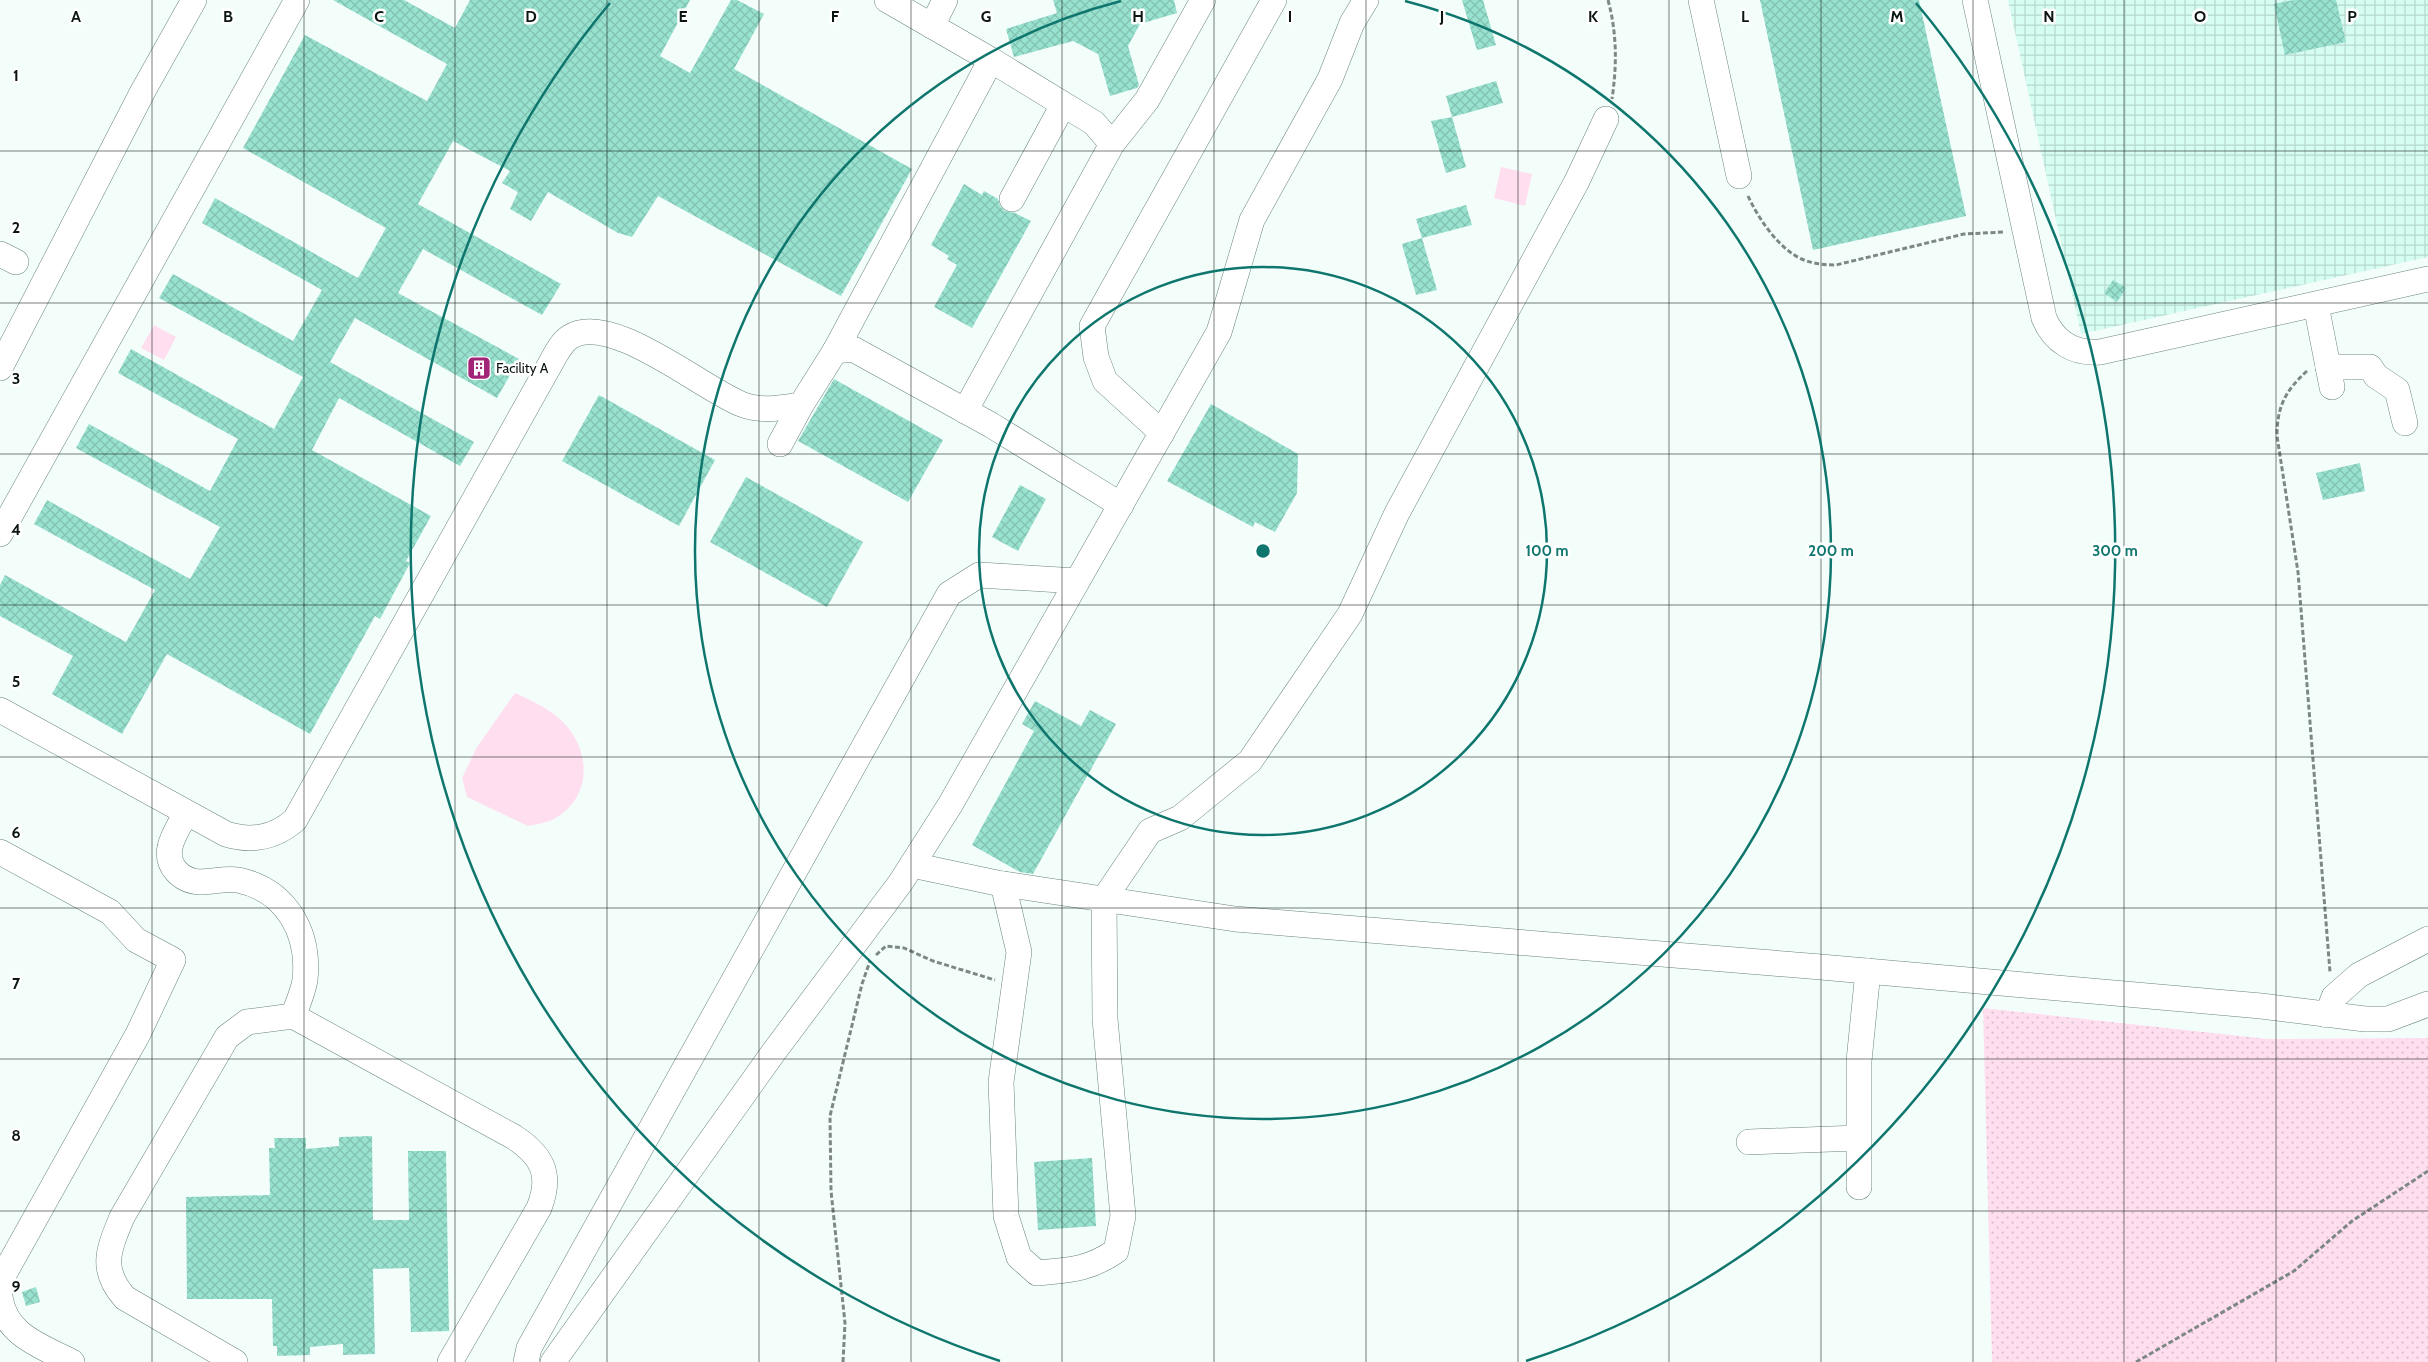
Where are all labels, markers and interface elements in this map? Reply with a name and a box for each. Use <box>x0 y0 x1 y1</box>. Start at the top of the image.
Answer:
text: A <box>71 7 81 26</box>
text: B <box>223 7 233 26</box>
text: C <box>374 7 384 26</box>
text: D <box>525 7 537 26</box>
text: E <box>678 7 688 26</box>
text: F <box>831 7 840 26</box>
text: G <box>981 7 991 26</box>
text: H <box>1132 7 1144 26</box>
text: I <box>1288 7 1292 26</box>
text: J <box>1439 7 1444 26</box>
text: K <box>1588 7 1598 26</box>
text: L <box>1741 7 1749 26</box>
text: M <box>1890 7 1904 26</box>
text: N <box>2043 7 2055 26</box>
text: O <box>2194 7 2206 26</box>
text: P <box>2347 7 2357 26</box>
text: 1 <box>13 66 19 85</box>
text: 2 <box>12 218 20 237</box>
building icon: Facility A <box>466 355 492 381</box>
place label: Facility A <box>496 359 549 377</box>
text: 3 <box>12 369 20 388</box>
text: 4 <box>11 520 21 539</box>
centre of rings <box>1254 542 1272 560</box>
text: 100 m <box>1525 542 1569 560</box>
text: 200 m <box>1808 542 1854 560</box>
text: 300 m <box>2092 542 2138 560</box>
text: 5 <box>12 672 20 691</box>
text: 6 <box>12 823 21 842</box>
text: 7 <box>12 974 21 993</box>
text: 8 <box>11 1126 21 1145</box>
text: 9 <box>12 1277 21 1296</box>

